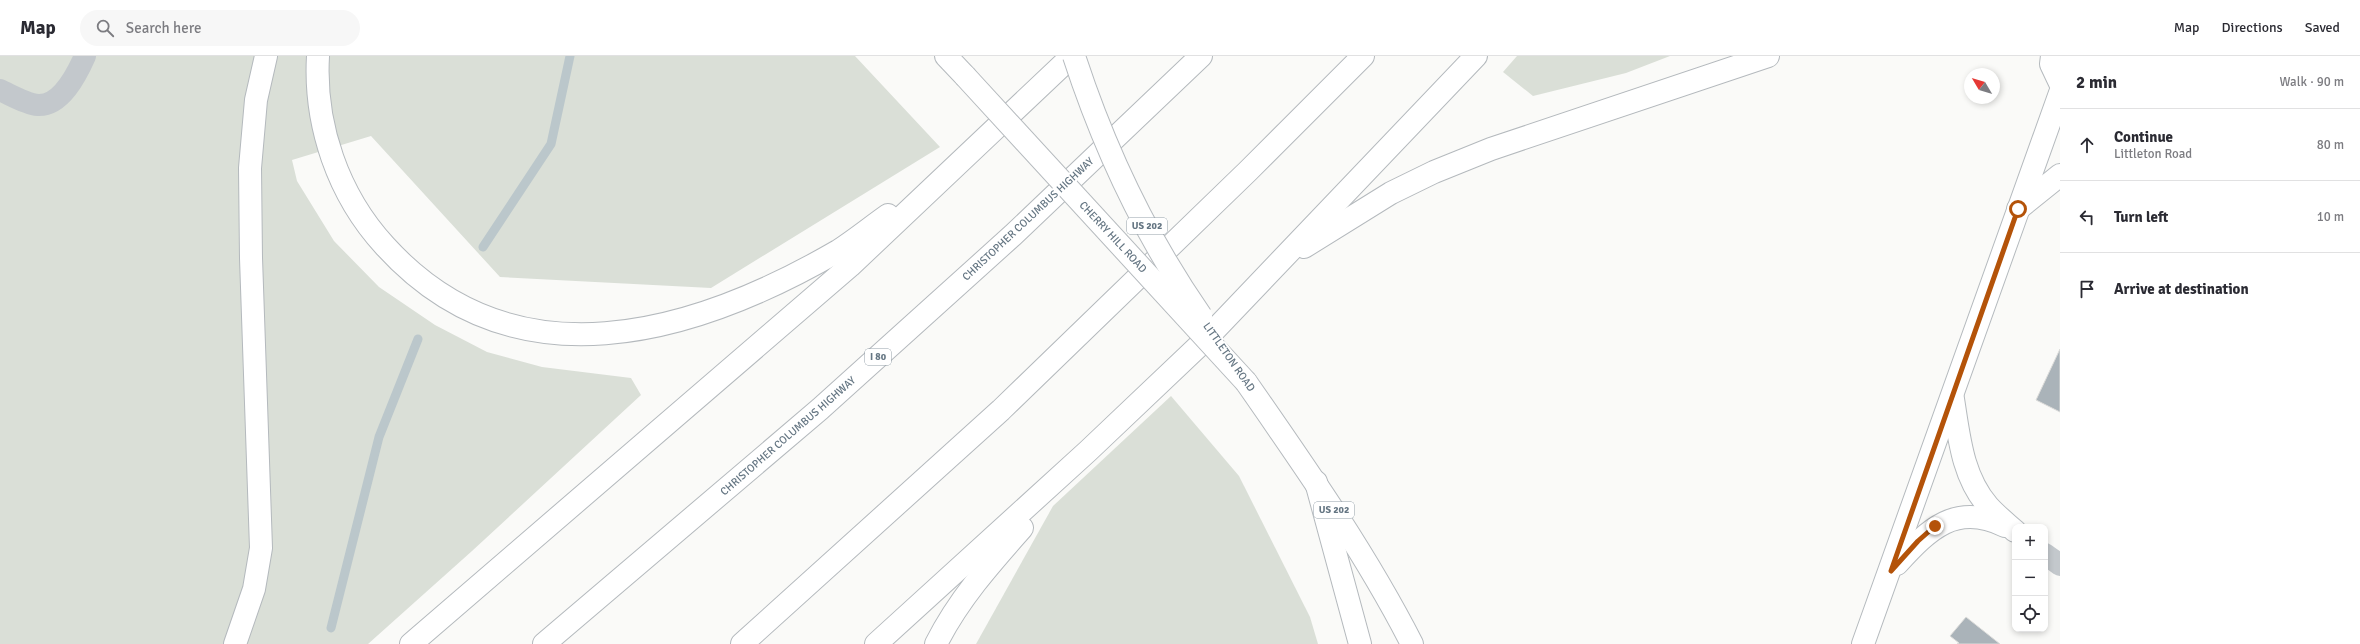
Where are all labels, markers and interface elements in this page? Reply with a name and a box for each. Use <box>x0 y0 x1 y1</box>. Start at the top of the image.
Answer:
search box <box>80 10 360 46</box>
text: Map <box>20 16 56 40</box>
icon: search <box>94 17 116 39</box>
text: Search here <box>126 19 201 37</box>
text: Map <box>2174 19 2200 36</box>
text: Directions <box>2222 19 2283 36</box>
text: Saved <box>2305 19 2340 36</box>
north arrow <box>1964 68 2000 104</box>
text: 2 min <box>2076 72 2117 93</box>
text: Walk · 90 m <box>2280 74 2344 90</box>
text: Continue <box>2114 128 2173 146</box>
icon: ahead <box>2076 134 2098 156</box>
text: 80 m <box>2317 137 2344 153</box>
text: Littleton Road <box>2114 146 2192 162</box>
street label: CHRISTOPHER COLUMBUS HIGHWAY <box>960 154 1097 283</box>
street label: CHERRY HILL ROAD <box>1077 199 1149 275</box>
route start <box>2009 200 2027 218</box>
icon: left <box>2076 206 2098 228</box>
text: Turn left <box>2114 208 2168 226</box>
text: 10 m <box>2317 209 2344 225</box>
road number: US 202 <box>1127 218 1167 234</box>
icon: arrive <box>2076 278 2098 300</box>
text: Arrive at destination <box>2114 280 2249 298</box>
street label: LITTLETON ROAD <box>1200 320 1258 394</box>
road number: I 80 <box>865 349 891 365</box>
street label: CHRISTOPHER COLUMBUS HIGHWAY <box>718 373 859 498</box>
road number: US 202 <box>1314 502 1354 518</box>
route end <box>1926 517 1944 535</box>
map controls <box>2012 524 2048 632</box>
button: + <box>2012 524 2048 560</box>
button: − <box>2012 560 2048 596</box>
button: locate <box>2012 596 2048 632</box>

